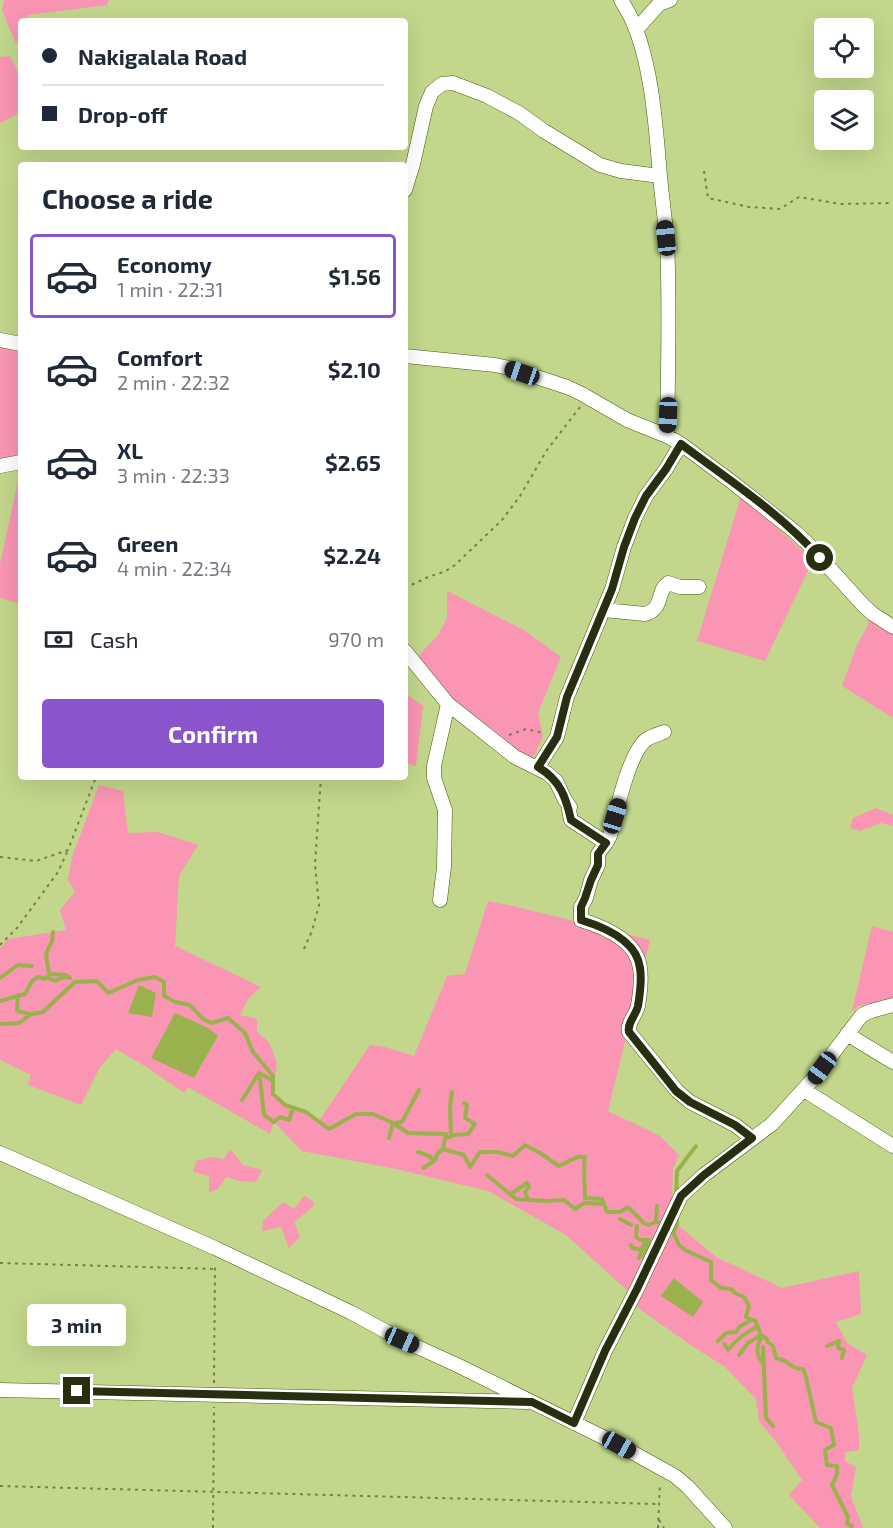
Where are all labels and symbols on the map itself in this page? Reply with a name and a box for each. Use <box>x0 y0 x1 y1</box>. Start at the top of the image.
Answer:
car <box>655 219 677 257</box>
car <box>502 359 542 387</box>
car <box>658 397 678 433</box>
route start <box>806 544 833 571</box>
car <box>601 796 629 836</box>
car <box>804 1048 840 1088</box>
callout: 3 min <box>28 1304 127 1346</box>
car <box>382 1324 422 1356</box>
route end <box>63 1377 90 1404</box>
car <box>599 1428 639 1462</box>

